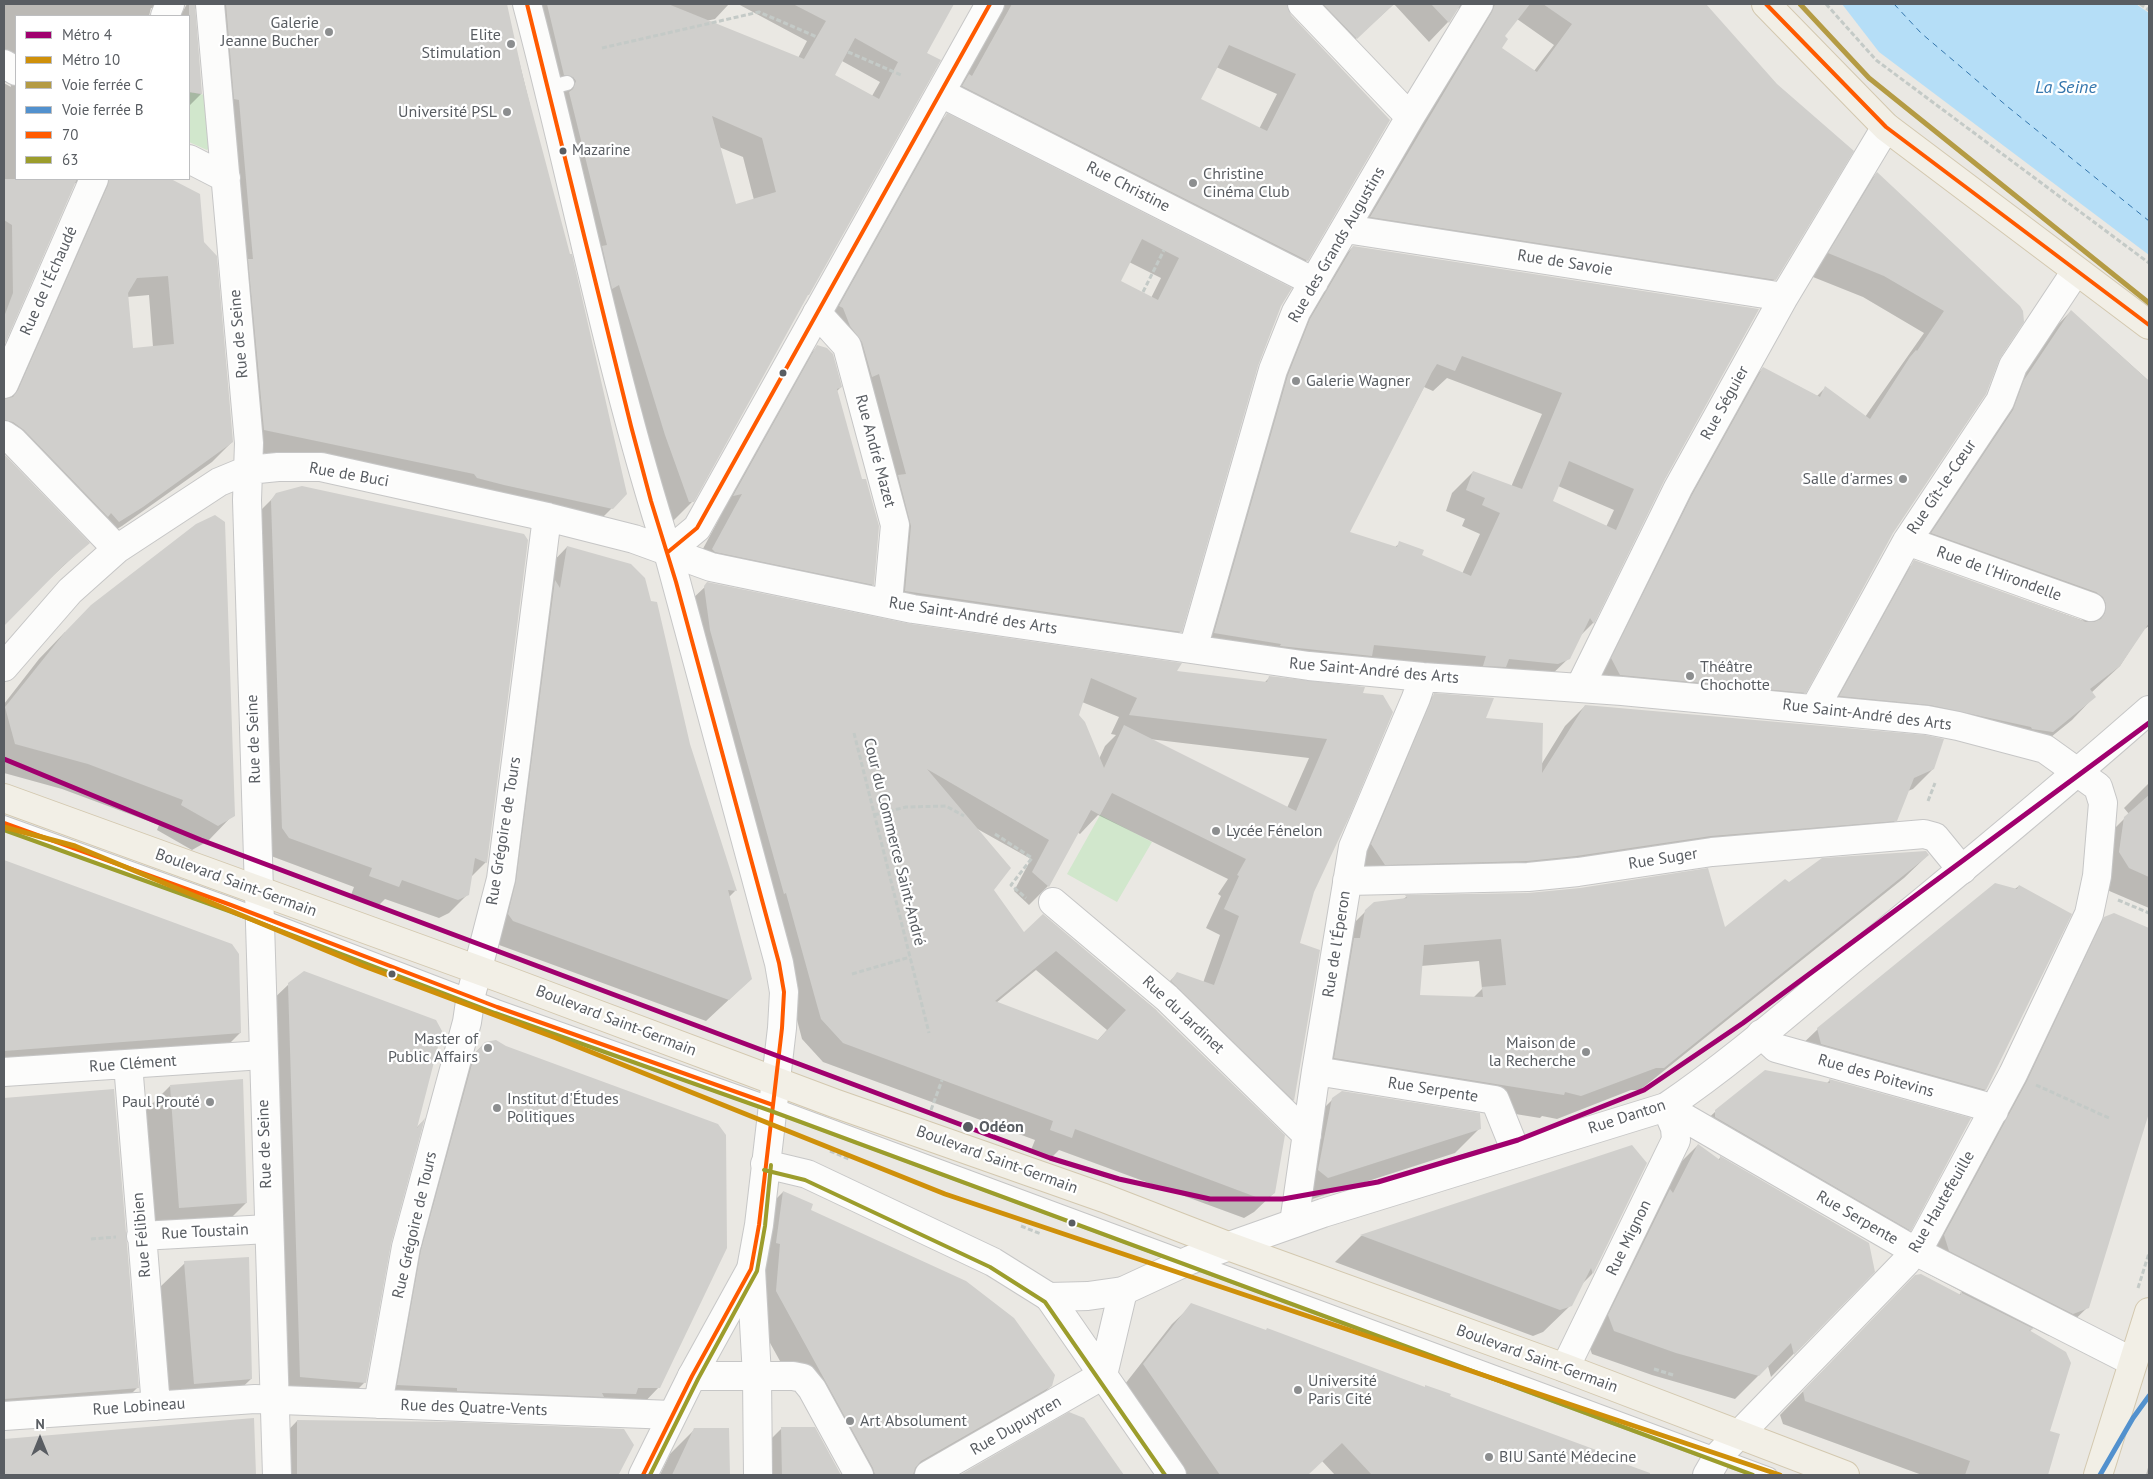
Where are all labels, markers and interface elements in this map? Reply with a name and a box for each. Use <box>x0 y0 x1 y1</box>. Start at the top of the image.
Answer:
place label: Galerie Jeanne Bucher <box>221 13 319 51</box>
legend <box>15 15 190 180</box>
text: Métro 4 <box>62 25 112 44</box>
place label: Elite Stimulation <box>422 25 501 63</box>
marker: Galerie Jeanne Bucher <box>323 26 335 38</box>
marker: Elite Stimulation <box>505 38 517 50</box>
text: Métro 10 <box>62 50 120 69</box>
text: Voie ferrée C <box>62 75 143 94</box>
water label: La Seine <box>2035 77 2097 99</box>
text: Voie ferrée B <box>62 100 144 119</box>
place label: Université PSL <box>398 102 497 122</box>
marker: Université PSL <box>501 106 513 118</box>
text: 70 <box>62 125 78 144</box>
place label: Mazarine <box>572 142 630 160</box>
marker: Mazarine <box>558 146 568 156</box>
text: 63 <box>62 150 78 169</box>
street label: Rue Christine <box>1083 158 1173 216</box>
place label: Christine Cinéma Club <box>1203 164 1290 202</box>
street label: Rue des Grands Augustins <box>1284 164 1390 326</box>
marker: Christine Cinéma Club <box>1187 177 1199 189</box>
street label: Rue de l'Échaudé <box>16 223 82 339</box>
street label: Rue de Savoie <box>1516 246 1614 280</box>
street label: Rue de Seine <box>226 289 252 379</box>
street label: Rue Séguier <box>1697 363 1753 443</box>
unlabelled marker <box>778 368 788 378</box>
place label: Galerie Wagner <box>1306 371 1410 391</box>
marker: Galerie Wagner <box>1290 375 1302 387</box>
street label: Rue André Mazet <box>851 392 899 510</box>
street label: Rue Gît-le-Cœur <box>1903 436 1981 538</box>
street label: Rue de Buci <box>308 459 390 491</box>
place label: Salle d'armes <box>1802 469 1893 489</box>
marker: Salle d'armes <box>1897 473 1909 485</box>
street label: Rue de l'Hirondelle <box>1934 542 2064 606</box>
street label: Rue Saint-André des Arts <box>887 593 1059 639</box>
street label: Rue Saint-André des Arts <box>1288 654 1460 688</box>
place label: Théâtre Chochotte <box>1700 657 1770 695</box>
marker: Théâtre Chochotte <box>1684 670 1696 682</box>
street label: Rue de Seine <box>243 694 265 784</box>
street label: Rue Saint-André des Arts <box>1781 695 1953 735</box>
street label: Cour du Commerce Saint-André <box>859 736 929 948</box>
street label: Rue Grégoire de Tours <box>483 755 525 907</box>
place label: Lycée Fénelon <box>1226 821 1322 841</box>
marker: Lycée Fénelon <box>1210 825 1222 837</box>
street label: Rue Suger <box>1627 844 1699 874</box>
street label: Boulevard Saint-Germain <box>153 845 319 921</box>
street label: Rue de l'Éperon <box>1319 889 1355 999</box>
unlabelled marker <box>387 969 397 979</box>
street label: Rue du Jardinet <box>1138 972 1228 1058</box>
street label: Boulevard Saint-Germain <box>533 981 699 1061</box>
place label: Master of Public Affairs <box>388 1029 478 1067</box>
place label: Maison de la Recherche <box>1489 1033 1576 1071</box>
marker: Master of Public Affairs <box>482 1042 494 1054</box>
marker: Maison de la Recherche <box>1580 1046 1592 1058</box>
street label: Rue des Poitevins <box>1816 1050 1936 1102</box>
street label: Rue Clément <box>89 1051 177 1077</box>
street label: Rue Serpente <box>1386 1073 1480 1107</box>
place label: Institut d'Études Politiques <box>507 1089 619 1127</box>
place label: Paul Prouté <box>122 1092 200 1112</box>
street label: Rue Danton <box>1586 1095 1668 1139</box>
marker: Paul Prouté <box>204 1096 216 1108</box>
street label: Rue de Seine <box>254 1099 276 1189</box>
marker: Institut d'Études Politiques <box>491 1102 503 1114</box>
place label: Odéon <box>979 1117 1024 1137</box>
marker: Odéon <box>961 1120 975 1134</box>
street label: Boulevard Saint-Germain <box>914 1122 1080 1198</box>
street label: Rue Hautefeuille <box>1905 1148 1979 1256</box>
street label: Rue Grégoire de Tours <box>389 1150 441 1300</box>
street label: Rue Serpente <box>1813 1187 1901 1249</box>
street label: Rue Félibien <box>129 1192 155 1278</box>
street label: Rue Mignon <box>1602 1197 1656 1279</box>
unlabelled marker <box>1067 1218 1077 1228</box>
street label: Rue Toustain <box>161 1220 249 1244</box>
street label: Boulevard Saint-Germain <box>1454 1321 1620 1397</box>
place label: Université Paris Cité <box>1308 1371 1377 1409</box>
marker: Université Paris Cité <box>1292 1384 1304 1396</box>
street label: Rue Dupuytren <box>967 1392 1065 1460</box>
street label: Rue Lobineau <box>92 1394 186 1420</box>
street label: Rue des Quatre-Vents <box>400 1396 548 1420</box>
place label: Art Absolument <box>860 1411 967 1431</box>
north arrow <box>15 1414 65 1464</box>
text: N <box>35 1415 45 1433</box>
marker: Art Absolument <box>844 1415 856 1427</box>
place label: BIU Santé Médecine <box>1499 1447 1636 1467</box>
marker: BIU Santé Médecine <box>1483 1451 1495 1463</box>

